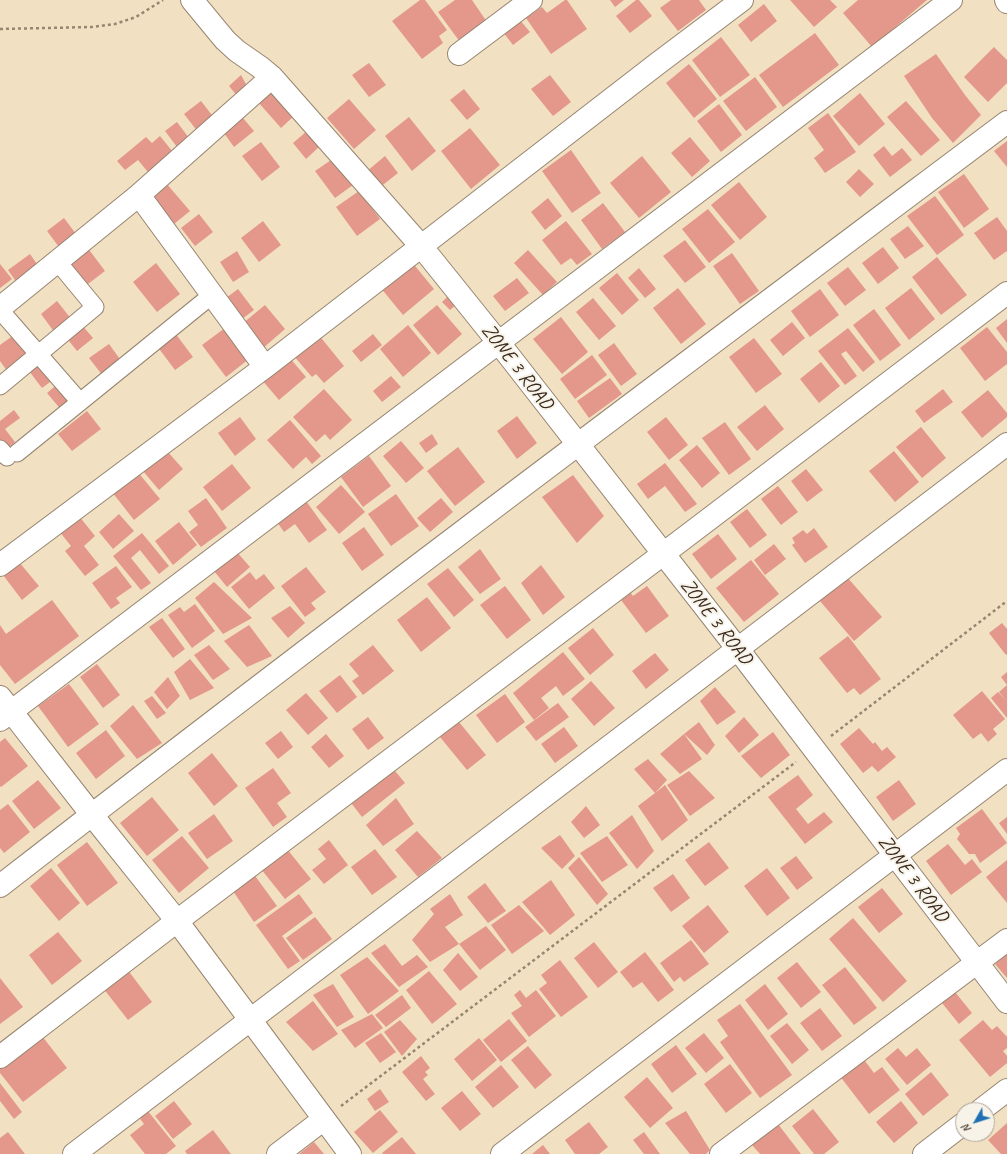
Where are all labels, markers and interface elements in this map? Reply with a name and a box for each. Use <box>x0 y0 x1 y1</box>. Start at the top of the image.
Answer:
street label: ZONE 3 ROAD <box>476 319 558 415</box>
street label: ZONE 3 ROAD <box>675 574 757 670</box>
street label: ZONE 3 ROAD <box>872 831 954 927</box>
north arrow <box>955 1102 995 1142</box>
text: N <box>959 1122 974 1136</box>

